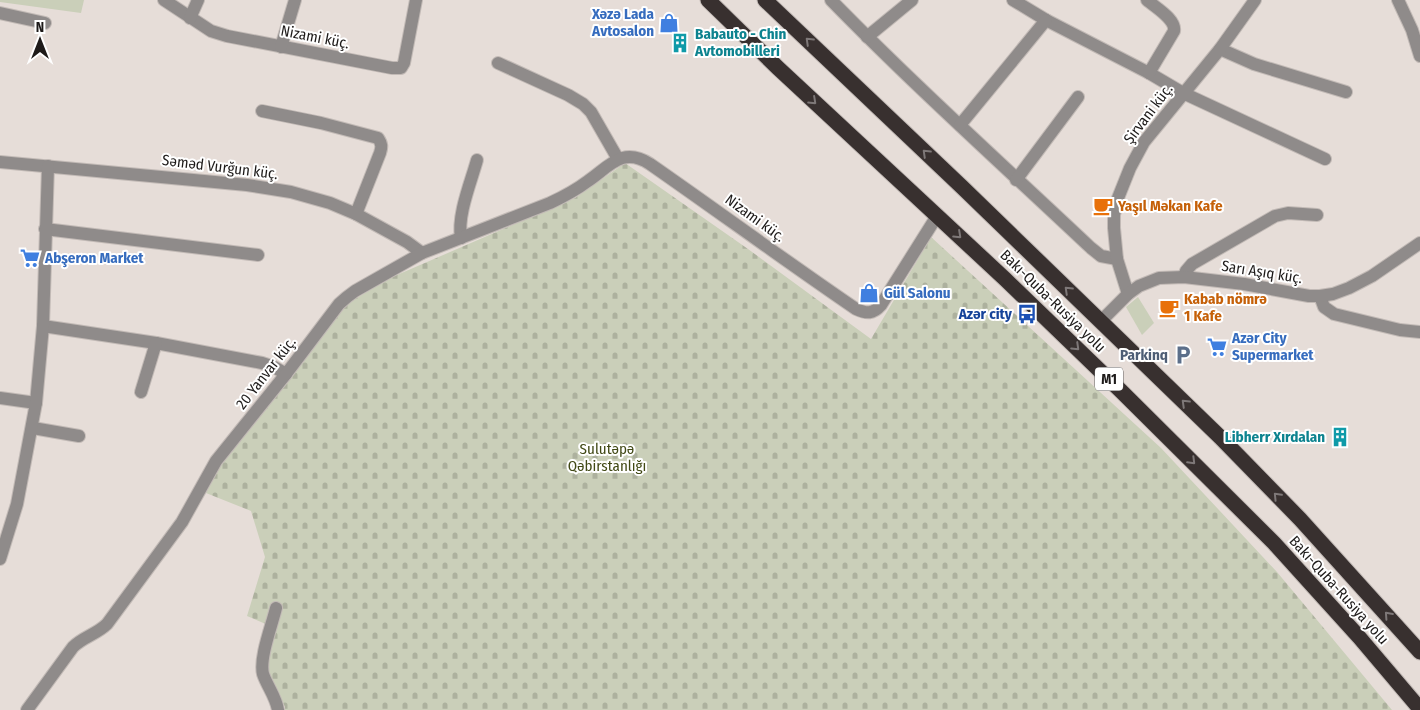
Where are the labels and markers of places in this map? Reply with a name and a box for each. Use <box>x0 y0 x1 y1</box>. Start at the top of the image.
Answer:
place label: Xəzə Lada Avtosalon <box>591 5 655 40</box>
shop icon: Xəzə Lada Avtosalon <box>658 12 680 34</box>
place label: Babauto - Chin Avtomobilleri <box>694 25 786 60</box>
building icon: Babauto - Chin Avtomobilleri <box>669 32 691 54</box>
cafe icon: Yaşıl Məkan Kafe <box>1092 195 1114 217</box>
place label: Yaşıl Məkan Kafe <box>1117 197 1223 216</box>
supermarket icon: Abşeron Market <box>19 247 41 269</box>
place label: Abşeron Market <box>44 249 144 268</box>
shop icon: Gül Salonu <box>858 282 880 304</box>
place label: Gül Salonu <box>884 284 951 302</box>
place label: Kabab nömrə 1 Kafe <box>1184 290 1267 325</box>
cafe icon: Kabab nömrə 1 Kafe <box>1158 297 1180 319</box>
bus stop icon: Azər city <box>1016 303 1038 325</box>
place label: Azər city <box>958 305 1013 323</box>
place label: Azər City Supermarket <box>1231 329 1314 364</box>
supermarket icon: Azər City Supermarket <box>1206 336 1228 358</box>
parking icon: Parkinq <box>1172 344 1194 366</box>
place label: Parkinq <box>1120 346 1168 364</box>
building icon: Libherr Xırdalan <box>1329 426 1351 448</box>
place label: Libherr Xırdalan <box>1225 428 1325 446</box>

